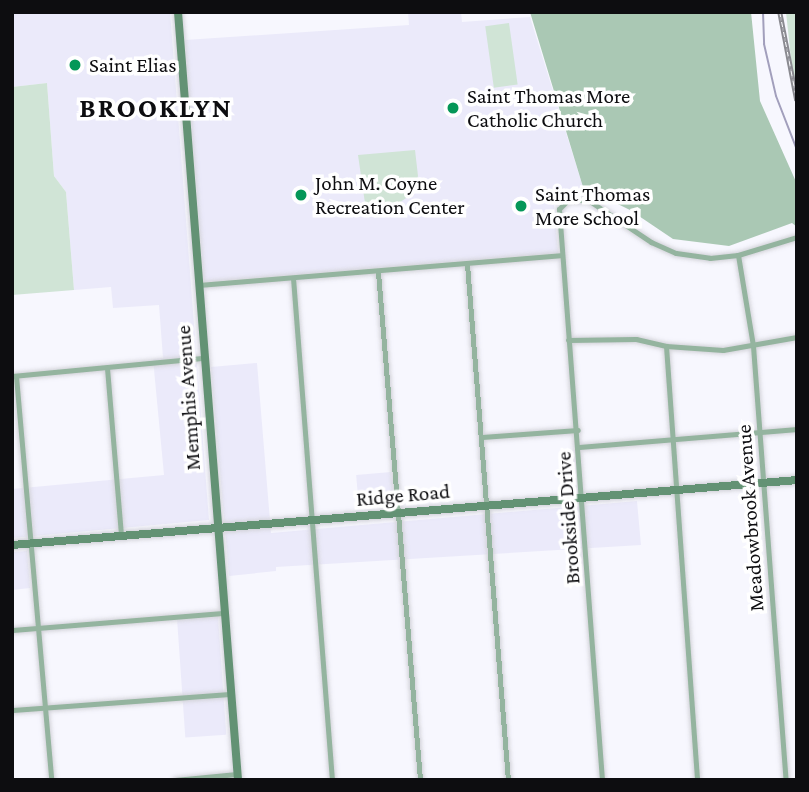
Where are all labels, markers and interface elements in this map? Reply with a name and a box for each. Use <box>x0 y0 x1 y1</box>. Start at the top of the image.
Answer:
place label: Saint Elias <box>89 52 177 78</box>
marker: Saint Elias <box>67 57 83 73</box>
place label: Saint Thomas More Catholic Church <box>467 83 630 133</box>
district label: BROOKLYN <box>80 91 232 125</box>
marker: Saint Thomas More Catholic Church <box>445 100 461 116</box>
place label: John M. Coyne Recreation Center <box>315 170 465 220</box>
place label: Saint Thomas More School <box>535 181 650 231</box>
marker: John M. Coyne Recreation Center <box>293 187 309 203</box>
marker: Saint Thomas More School <box>513 198 529 214</box>
street label: Memphis Avenue <box>170 325 206 471</box>
street label: Meadowbrook Avenue <box>731 424 769 612</box>
street label: Brookside Drive <box>551 451 585 585</box>
street label: Ridge Road <box>355 478 451 512</box>

